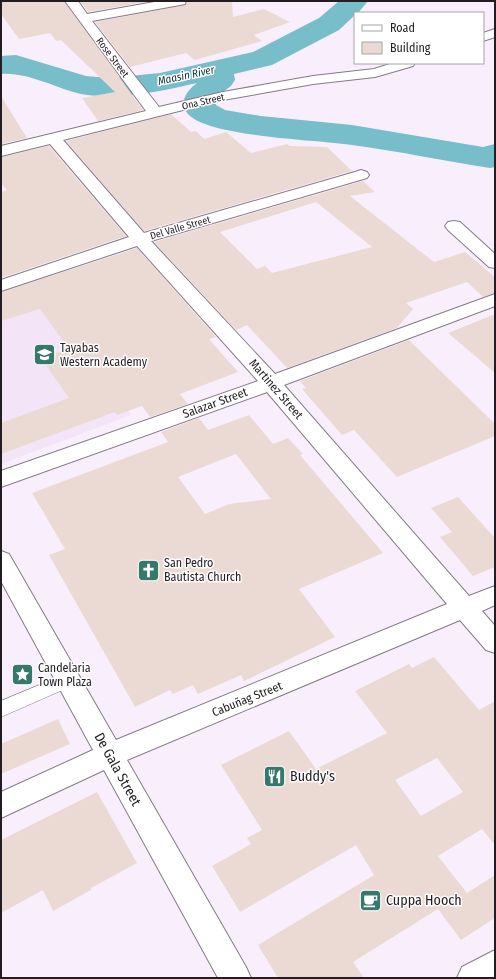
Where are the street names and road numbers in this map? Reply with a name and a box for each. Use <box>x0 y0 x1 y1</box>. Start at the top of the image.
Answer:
street label: Rose Street <box>93 35 131 80</box>
street label: Ona Street <box>181 91 226 113</box>
street label: Del Valle Street <box>149 213 213 242</box>
street label: Martinez Street <box>246 356 306 422</box>
street label: Salazar Street <box>181 385 249 421</box>
street label: Cabuñag Street <box>210 679 284 719</box>
street label: De Gala Street <box>90 730 145 809</box>

